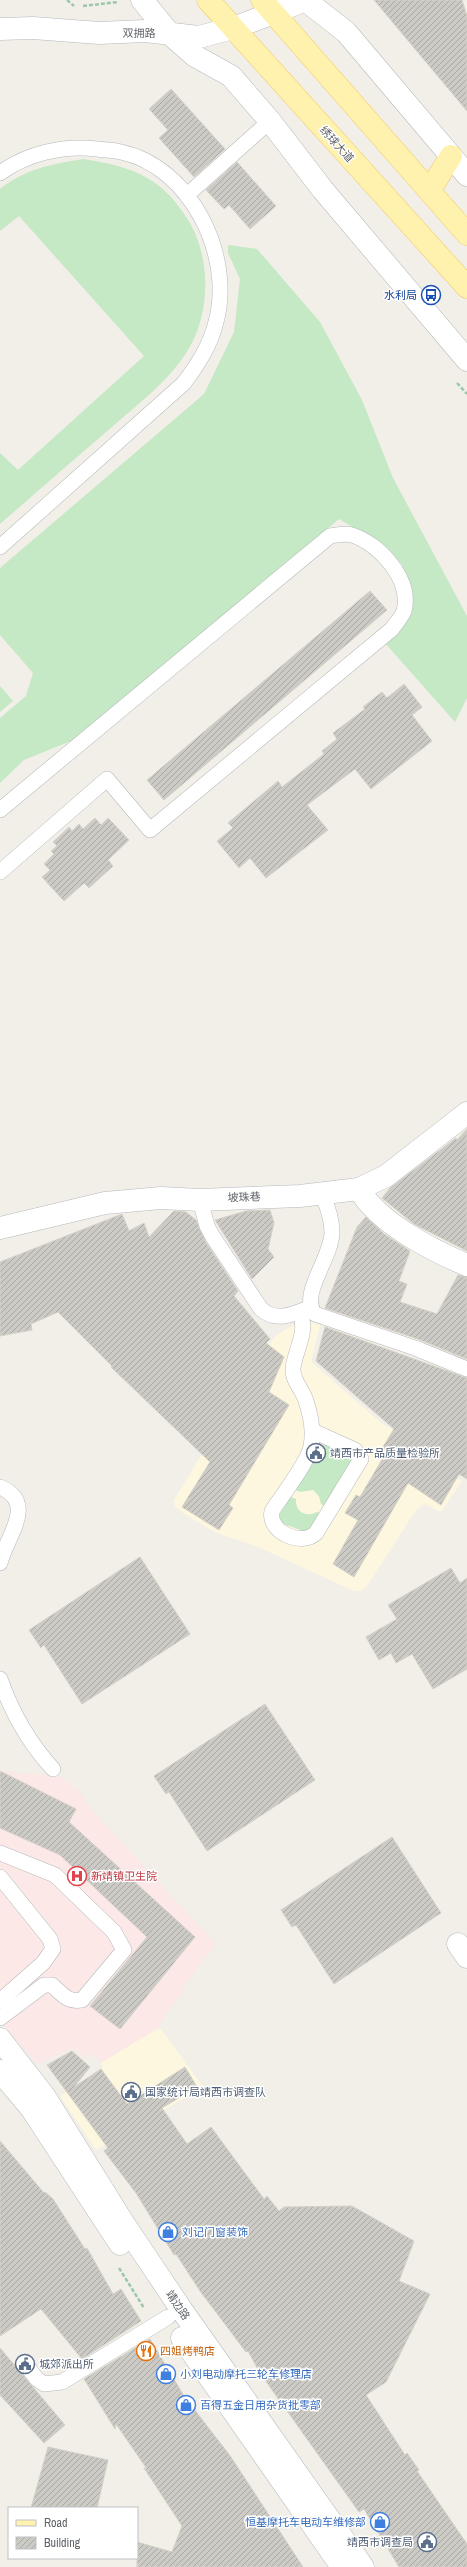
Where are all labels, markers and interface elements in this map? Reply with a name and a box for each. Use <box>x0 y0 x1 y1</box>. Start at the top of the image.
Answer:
street label: 双拥路 <box>122 26 156 40</box>
street label: 绣球大道 <box>317 123 357 165</box>
bus stop icon: 水利局 <box>420 284 442 306</box>
place label: 水利局 <box>384 288 417 302</box>
street label: 坡珠巷 <box>227 1189 261 1205</box>
public building icon: 靖西市产品质量检验所 <box>305 1442 327 1464</box>
place label: 靖西市产品质量检验所 <box>330 1446 440 1460</box>
hospital icon: 新靖镇卫生院 <box>66 1865 88 1887</box>
place label: 新靖镇卫生院 <box>91 1869 157 1883</box>
public building icon: 国家统计局靖西市调查队 <box>120 2081 142 2103</box>
place label: 国家统计局靖西市调查队 <box>145 2085 266 2099</box>
shop icon: 刘记门窗装饰 <box>157 2221 179 2243</box>
place label: 刘记门窗装饰 <box>182 2225 248 2239</box>
street label: 靖边路 <box>163 2287 193 2323</box>
restaurant icon: 四姐烤鸭店 <box>135 2340 157 2362</box>
place label: 四姐烤鸭店 <box>160 2344 215 2358</box>
public building icon: 城郊派出所 <box>14 2353 36 2375</box>
place label: 城郊派出所 <box>39 2357 94 2371</box>
shop icon: 小刘电动摩托三轮车修理店 <box>155 2363 177 2385</box>
place label: 小刘电动摩托三轮车修理店 <box>180 2367 312 2381</box>
shop icon: 百得五金日用杂货批零部 <box>175 2394 197 2416</box>
place label: 百得五金日用杂货批零部 <box>200 2398 321 2412</box>
legend <box>8 2507 138 2559</box>
shop icon: 恒基摩托车电动车维修部 <box>369 2511 391 2533</box>
text: Road <box>44 2515 68 2531</box>
place label: 恒基摩托车电动车维修部 <box>245 2515 366 2529</box>
public building icon: 靖西市调查局 <box>416 2531 438 2553</box>
text: Building <box>44 2535 81 2551</box>
place label: 靖西市调查局 <box>347 2535 413 2549</box>

